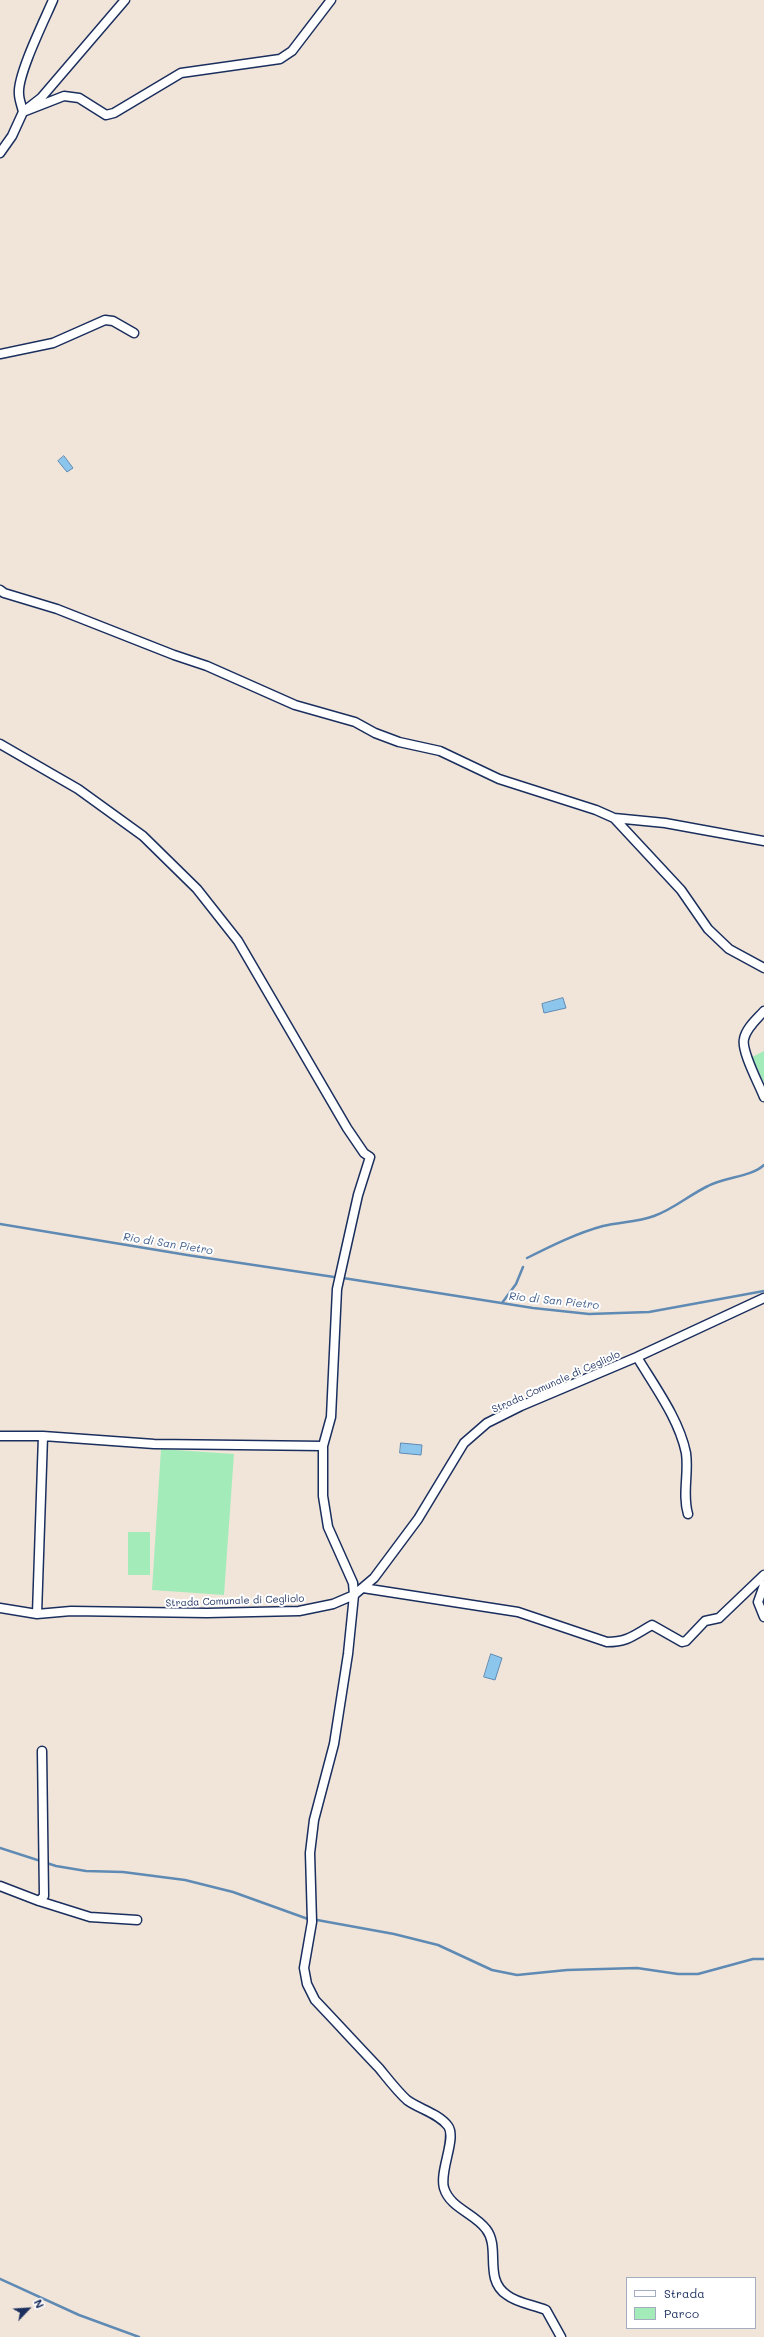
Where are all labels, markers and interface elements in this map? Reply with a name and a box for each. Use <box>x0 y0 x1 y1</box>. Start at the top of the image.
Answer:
water label: Rio di San Pietro <box>122 1230 214 1258</box>
water label: Rio di San Pietro <box>508 1290 600 1312</box>
street label: Strada Comunale di Cegliolo <box>490 1348 622 1416</box>
street label: Strada Comunale di Cegliolo <box>165 1593 305 1609</box>
legend <box>626 2277 756 2329</box>
text: Strada <box>664 2285 705 2301</box>
north arrow <box>8 2289 48 2329</box>
text: N <box>31 2297 48 2311</box>
text: Parco <box>664 2305 699 2321</box>

